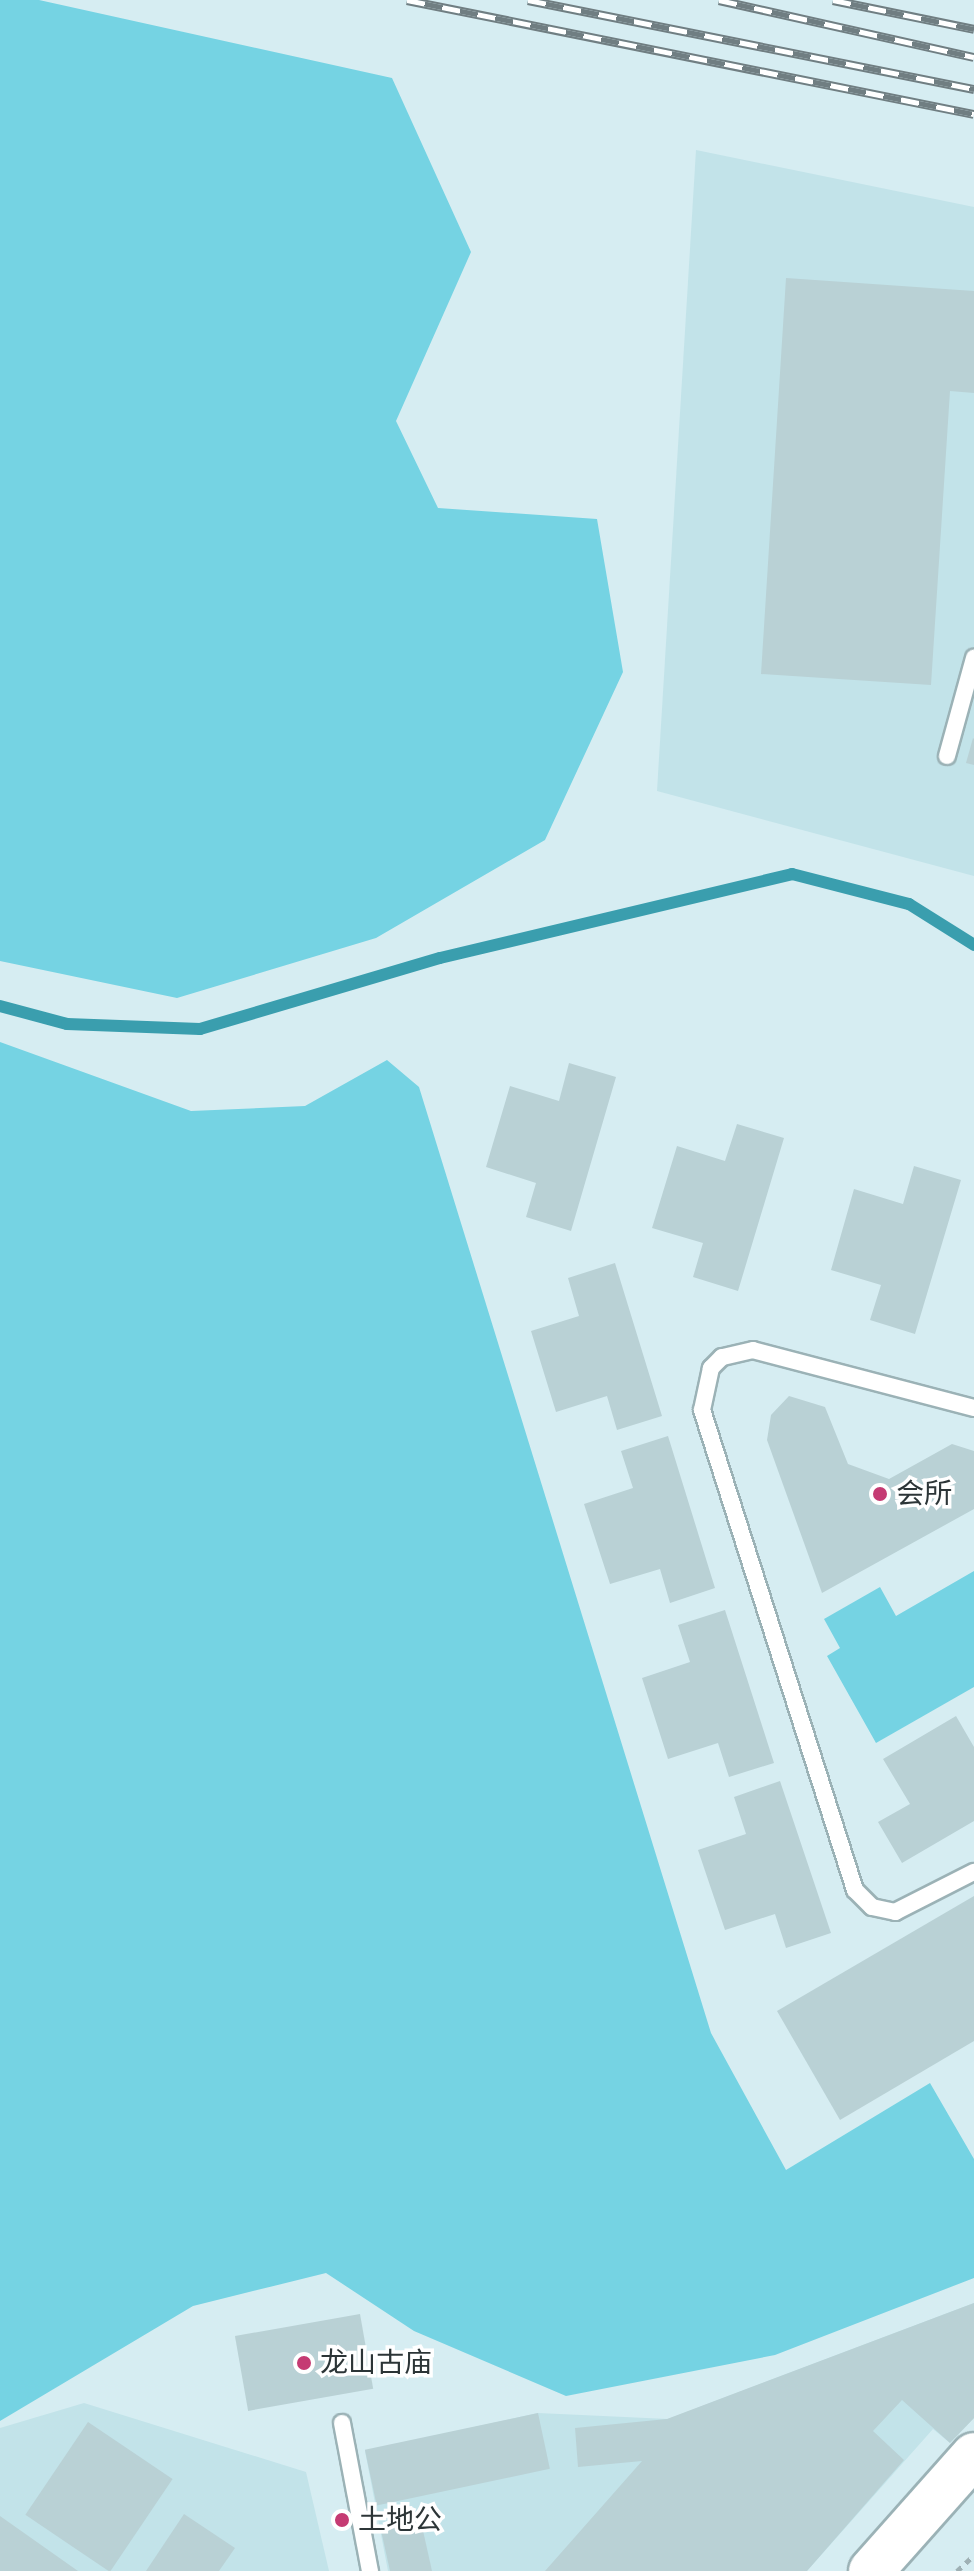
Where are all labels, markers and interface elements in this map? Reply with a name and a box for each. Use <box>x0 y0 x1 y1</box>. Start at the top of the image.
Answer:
place label: 会所 <box>896 1477 952 1511</box>
marker: 会所 <box>871 1485 889 1503</box>
place label: 龙山古庙 <box>320 2346 432 2380</box>
marker: 龙山古庙 <box>295 2354 313 2372</box>
place label: 土地公 <box>358 2503 442 2537</box>
marker: 土地公 <box>333 2511 351 2529</box>

